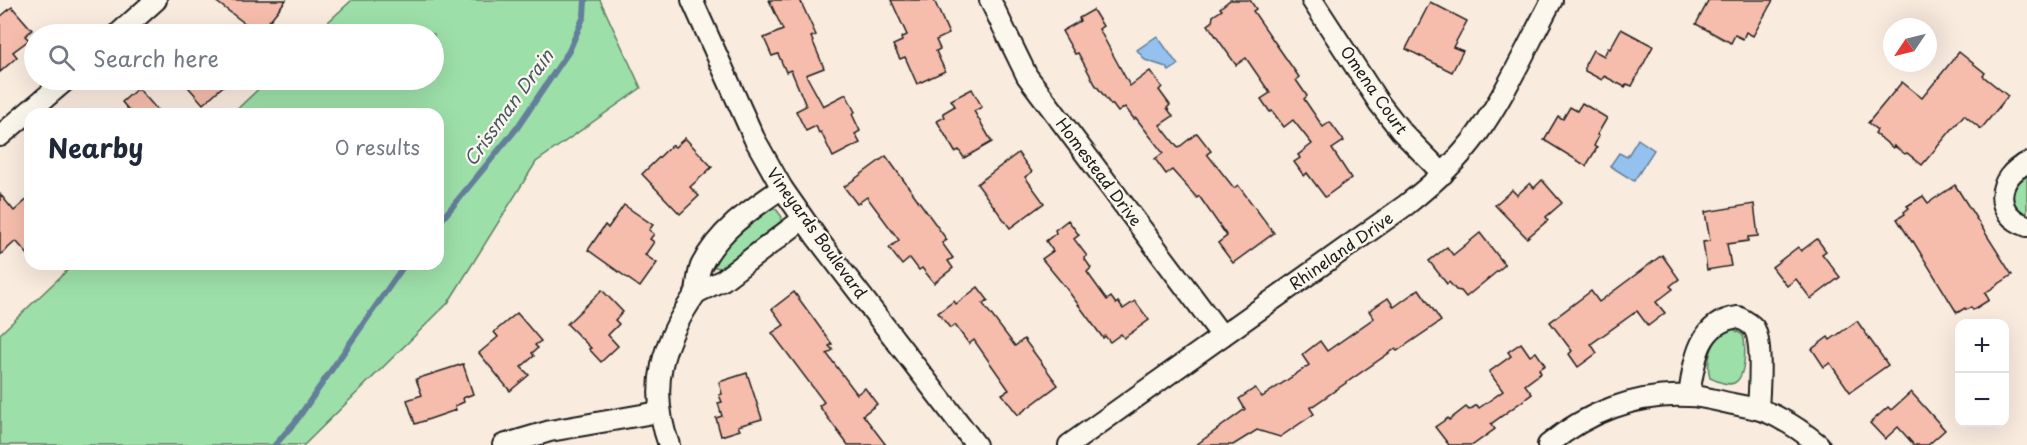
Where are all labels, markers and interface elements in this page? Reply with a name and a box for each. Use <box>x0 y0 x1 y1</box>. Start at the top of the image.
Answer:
north arrow <box>1883 18 1937 72</box>
search box <box>24 24 444 90</box>
street label: Omena Court <box>1335 40 1415 139</box>
icon: search <box>45 41 78 74</box>
text: Search here <box>93 41 219 74</box>
water label: Crissman Drain <box>456 43 560 171</box>
street label: Homestead Drive <box>1051 112 1149 231</box>
text: Nearby <box>48 128 143 167</box>
text: 0 results <box>335 132 420 162</box>
street label: Vineyards Boulevard <box>762 162 874 303</box>
street label: Rhineland Drive <box>1284 205 1397 295</box>
map controls <box>1955 319 2009 427</box>
button: + <box>1955 319 2009 373</box>
button: − <box>1955 373 2009 427</box>

